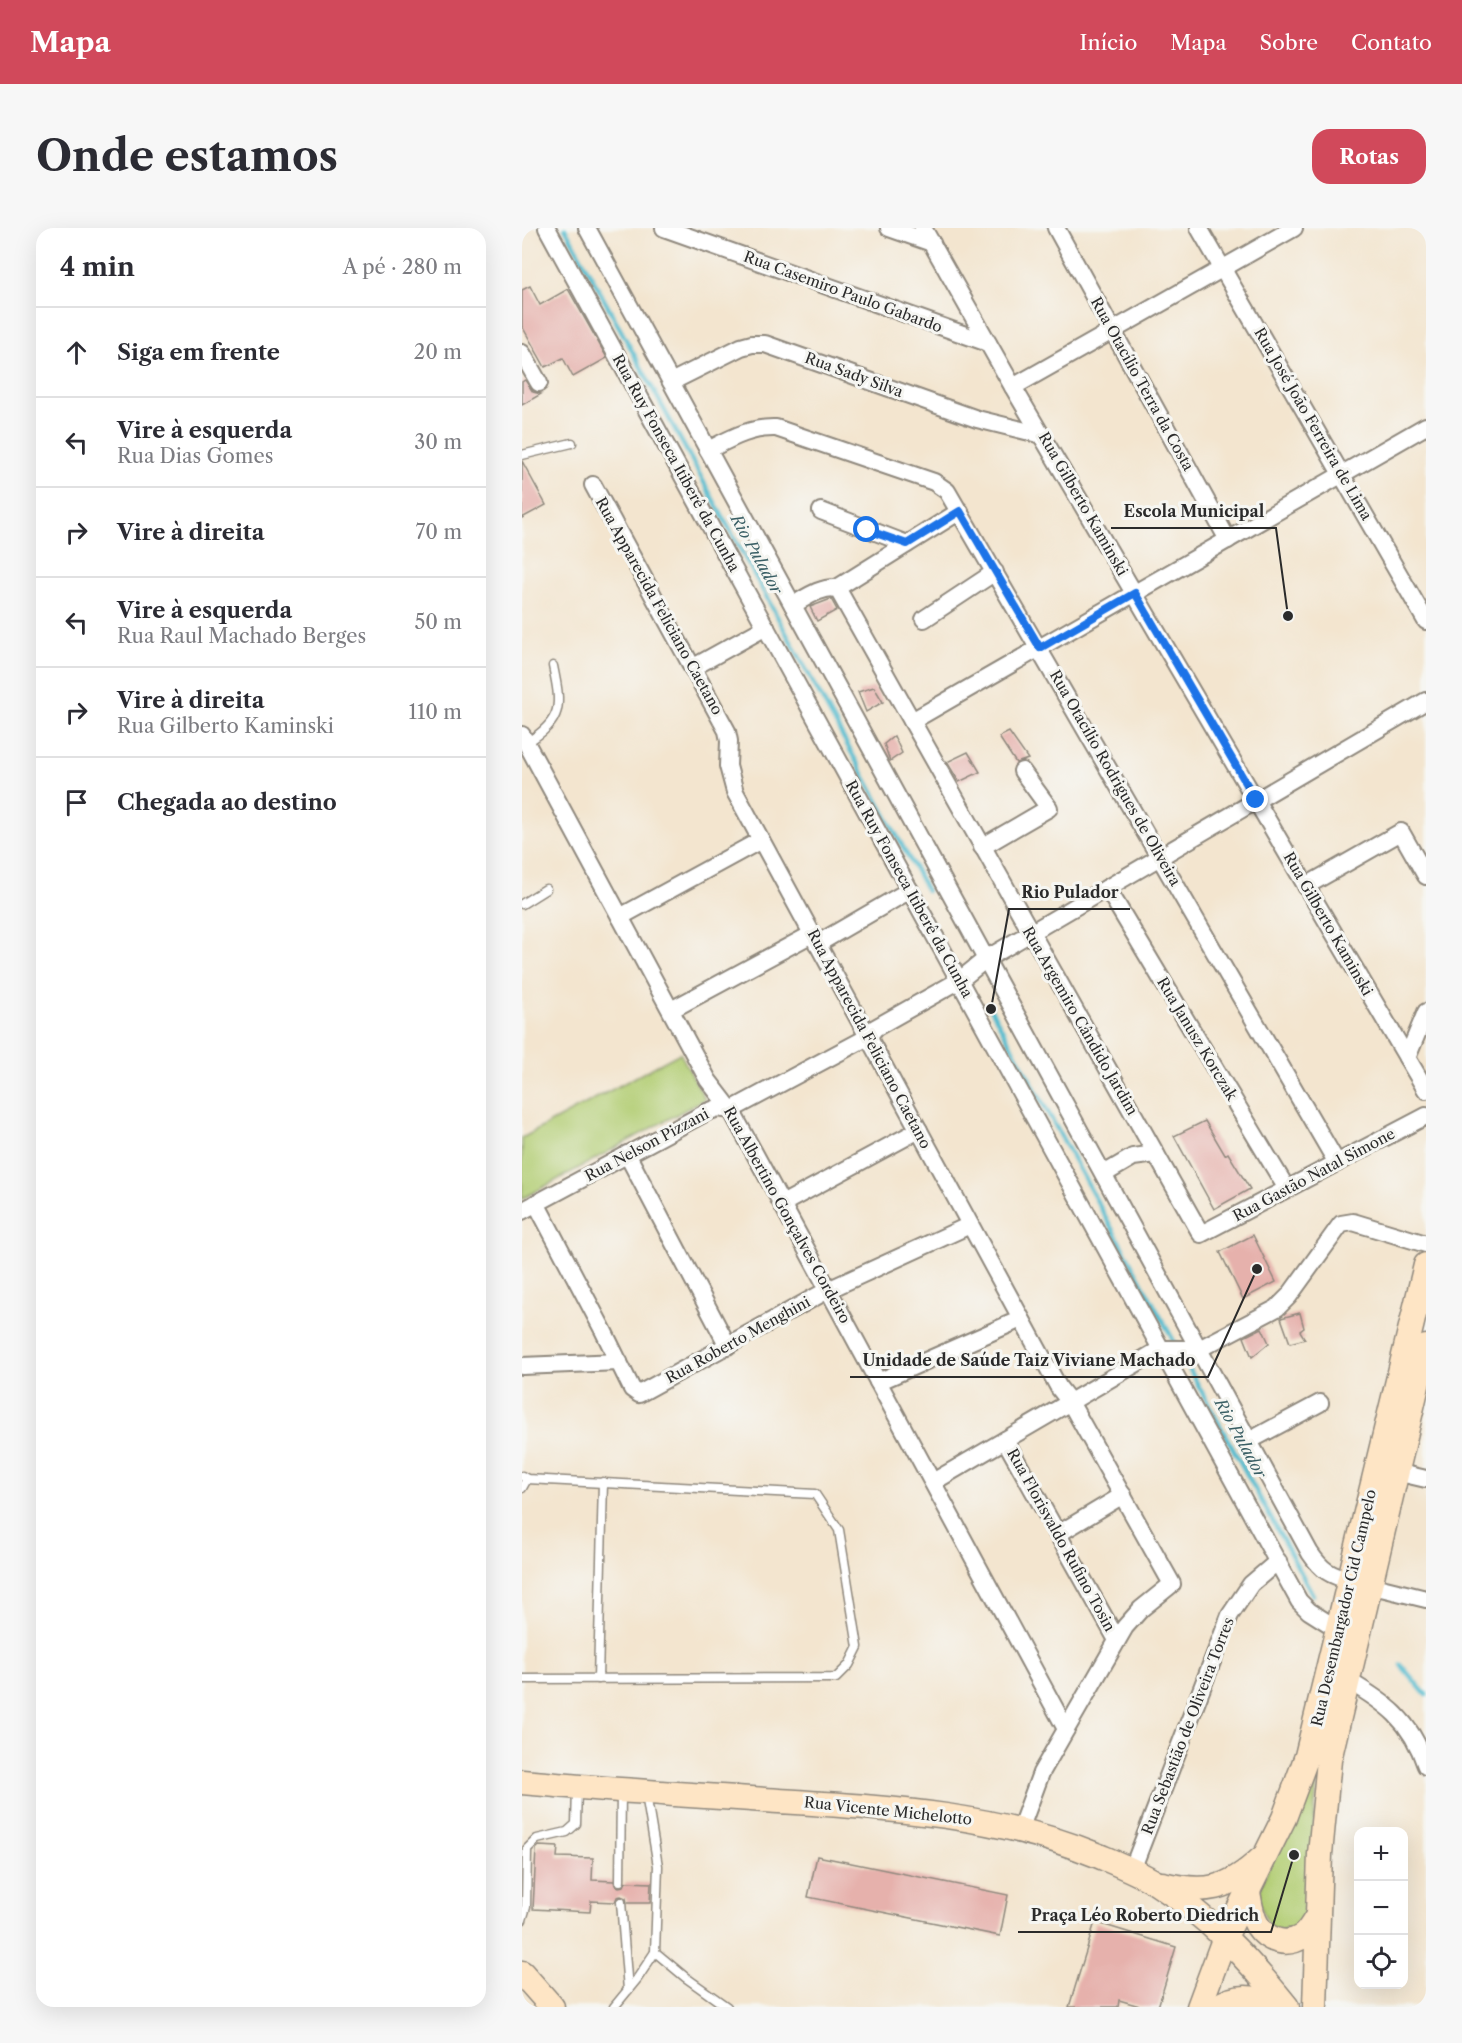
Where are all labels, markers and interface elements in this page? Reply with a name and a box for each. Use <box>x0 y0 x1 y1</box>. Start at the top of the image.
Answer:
text: Mapa <box>30 25 111 59</box>
text: Início <box>1080 30 1137 55</box>
text: Mapa <box>1170 30 1227 55</box>
text: Sobre <box>1260 30 1318 55</box>
text: Contato <box>1351 30 1432 55</box>
button: Rotas <box>1312 129 1426 184</box>
text: Onde estamos <box>36 130 338 182</box>
street label: Rua Casemiro Paulo Gabardo <box>741 247 945 336</box>
text: 4 min <box>60 251 135 283</box>
text: A pé · 280 m <box>343 255 462 279</box>
street label: Rua Otacílio Terra da Costa <box>1087 294 1198 474</box>
street label: Rua José João Ferreira de Lima <box>1250 324 1377 524</box>
icon: ahead <box>60 336 93 369</box>
text: Siga em frente <box>117 339 280 366</box>
text: 20 m <box>414 340 462 364</box>
street label: Rua Sady Silva <box>802 348 906 401</box>
street label: Rua Ruy Fonseca Itiberê da Cunha <box>609 351 744 575</box>
text: Vire à esquerda <box>117 417 292 444</box>
icon: left <box>60 426 93 459</box>
street label: Rua Gilberto Kaminski <box>1035 429 1133 579</box>
text: 30 m <box>414 430 462 454</box>
text: Rua Dias Gomes <box>117 444 273 468</box>
street label: Rua Apparecida Feliciano Caetano <box>592 494 727 718</box>
callout: Escola Municipal <box>1111 494 1276 528</box>
text: Escola Municipal <box>1124 501 1265 521</box>
water label: Rio Pulador <box>726 509 788 599</box>
icon: right <box>60 516 93 549</box>
route start <box>853 516 879 542</box>
text: Vire à direita <box>117 519 264 546</box>
text: 70 m <box>416 520 462 544</box>
text: Vire à esquerda <box>117 597 292 624</box>
icon: left <box>60 606 93 639</box>
text: 50 m <box>415 610 462 634</box>
text: Rua Raul Machado Berges <box>117 624 366 648</box>
street label: Rua Otacílio Rodrigues de Oliveira <box>1046 666 1185 889</box>
text: Vire à direita <box>117 687 264 714</box>
icon: right <box>60 696 93 729</box>
text: 110 m <box>409 700 462 724</box>
text: Rua Gilberto Kaminski <box>117 714 334 738</box>
street label: Rua Ruy Fonseca Itiberê da Cunha <box>842 777 977 1001</box>
icon: arrive <box>60 786 93 819</box>
route end <box>1242 786 1268 812</box>
text: Chegada ao destino <box>117 789 337 816</box>
street label: Rua Gilberto Kaminski <box>1280 849 1378 999</box>
callout: Rio Pulador <box>1009 875 1130 909</box>
text: Rio Pulador <box>1021 882 1119 902</box>
street label: Rua Argemiro Cândido Jardim <box>1019 923 1142 1118</box>
street label: Rua Apparecida Feliciano Caetano <box>803 926 936 1152</box>
street label: Rua Janusz Korczak <box>1153 974 1242 1105</box>
street label: Rua Albertino Gonçalves Cordeiro <box>720 1103 855 1326</box>
street label: Rua Nelson Pizzani <box>581 1104 712 1185</box>
street label: Rua Gastão Natal Simone <box>1229 1124 1398 1225</box>
street label: Rua Roberto Menghini <box>662 1292 814 1387</box>
callout: Unidade de Saúde Taiz Viviane Machado <box>850 1343 1208 1377</box>
text: Unidade de Saúde Taiz Viviane Machado <box>862 1350 1196 1370</box>
water label: Rio Pulador <box>1210 1393 1272 1483</box>
street label: Rua Florisvaldo Rufino Tosin <box>1003 1445 1120 1635</box>
street label: Rua Desembargador Cid Campelo <box>1307 1487 1380 1728</box>
street label: Rua Sebastião de Oliveira Torres <box>1137 1615 1238 1837</box>
street label: Rua Vicente Michelotto <box>803 1792 973 1829</box>
map controls <box>1354 1827 1408 1989</box>
button: + <box>1354 1827 1408 1881</box>
button: − <box>1354 1881 1408 1935</box>
callout: Praça Léo Roberto Diedrich <box>1018 1898 1271 1932</box>
text: Praça Léo Roberto Diedrich <box>1031 1905 1259 1925</box>
button: locate <box>1354 1935 1408 1989</box>

